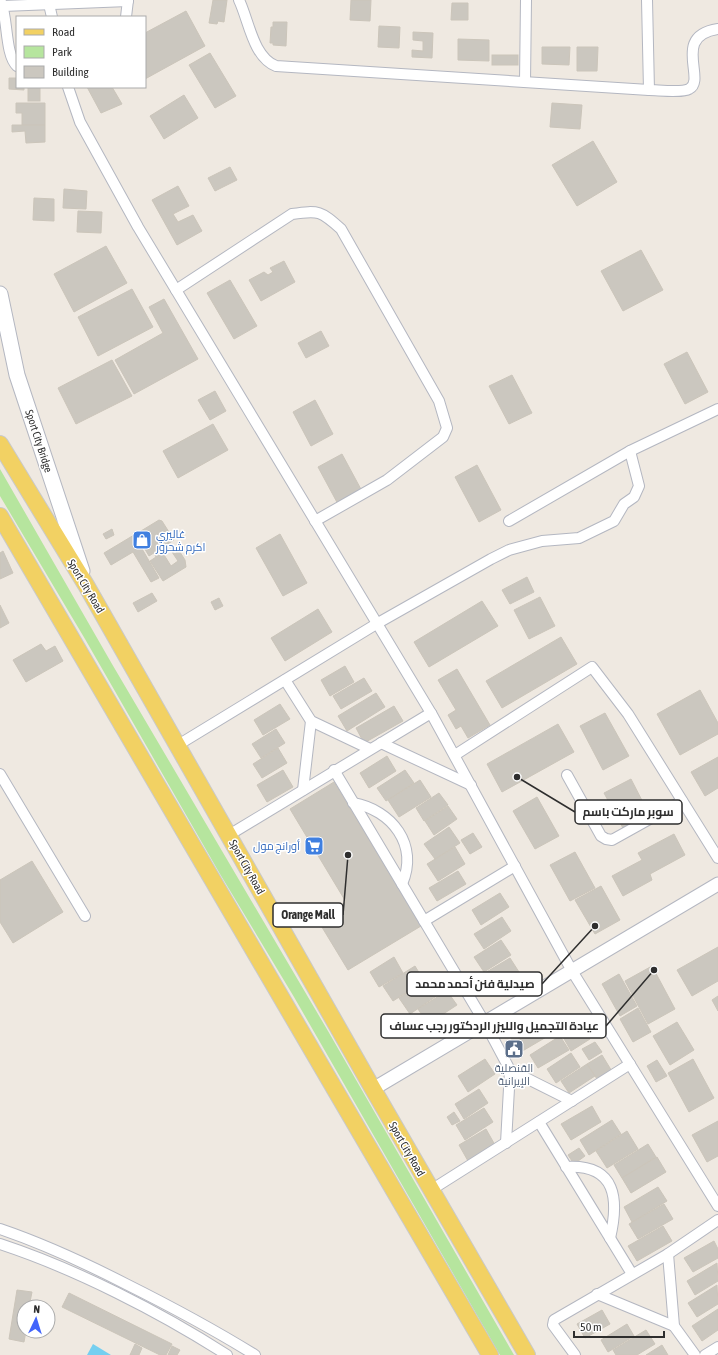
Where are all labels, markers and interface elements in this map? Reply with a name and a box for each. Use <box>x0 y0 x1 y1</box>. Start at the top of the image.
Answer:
legend <box>16 16 146 88</box>
text: Road <box>52 25 75 39</box>
text: Park <box>52 45 73 59</box>
text: Building <box>52 65 90 79</box>
street label: Sport City Bridge <box>23 408 55 474</box>
place label: غاليري اكرم شحرور <box>155 528 205 555</box>
shop icon: غاليري اكرم شحرور <box>131 529 153 551</box>
street label: Sport City Road <box>65 557 107 615</box>
callout: سوبر ماركت باسم <box>575 800 682 824</box>
text: سوبر ماركت باسم <box>582 805 674 820</box>
supermarket icon: أورانج مول <box>303 835 325 857</box>
street label: Sport City Road <box>227 838 267 896</box>
place label: أورانج مول <box>253 839 300 854</box>
callout: Orange Mall <box>273 903 343 927</box>
text: Orange Mall <box>281 908 336 922</box>
callout: صيدلية فنن أحمد محمد <box>407 972 542 996</box>
text: صيدلية فنن أحمد محمد <box>415 976 535 992</box>
callout: عيادة التجميل والليزر الردكتور رجب عساف <box>381 1014 606 1038</box>
text: عيادة التجميل والليزر الردكتور رجب عساف <box>389 1019 599 1034</box>
public building icon: القنصلية الإيرانية <box>503 1038 525 1060</box>
place label: القنصلية الإيرانية <box>495 1062 533 1088</box>
street label: Sport City Road <box>387 1120 427 1178</box>
north arrow <box>16 1299 56 1339</box>
text: N <box>33 1303 40 1315</box>
scale bar <box>574 1313 664 1339</box>
text: 50 m <box>580 1320 602 1334</box>

